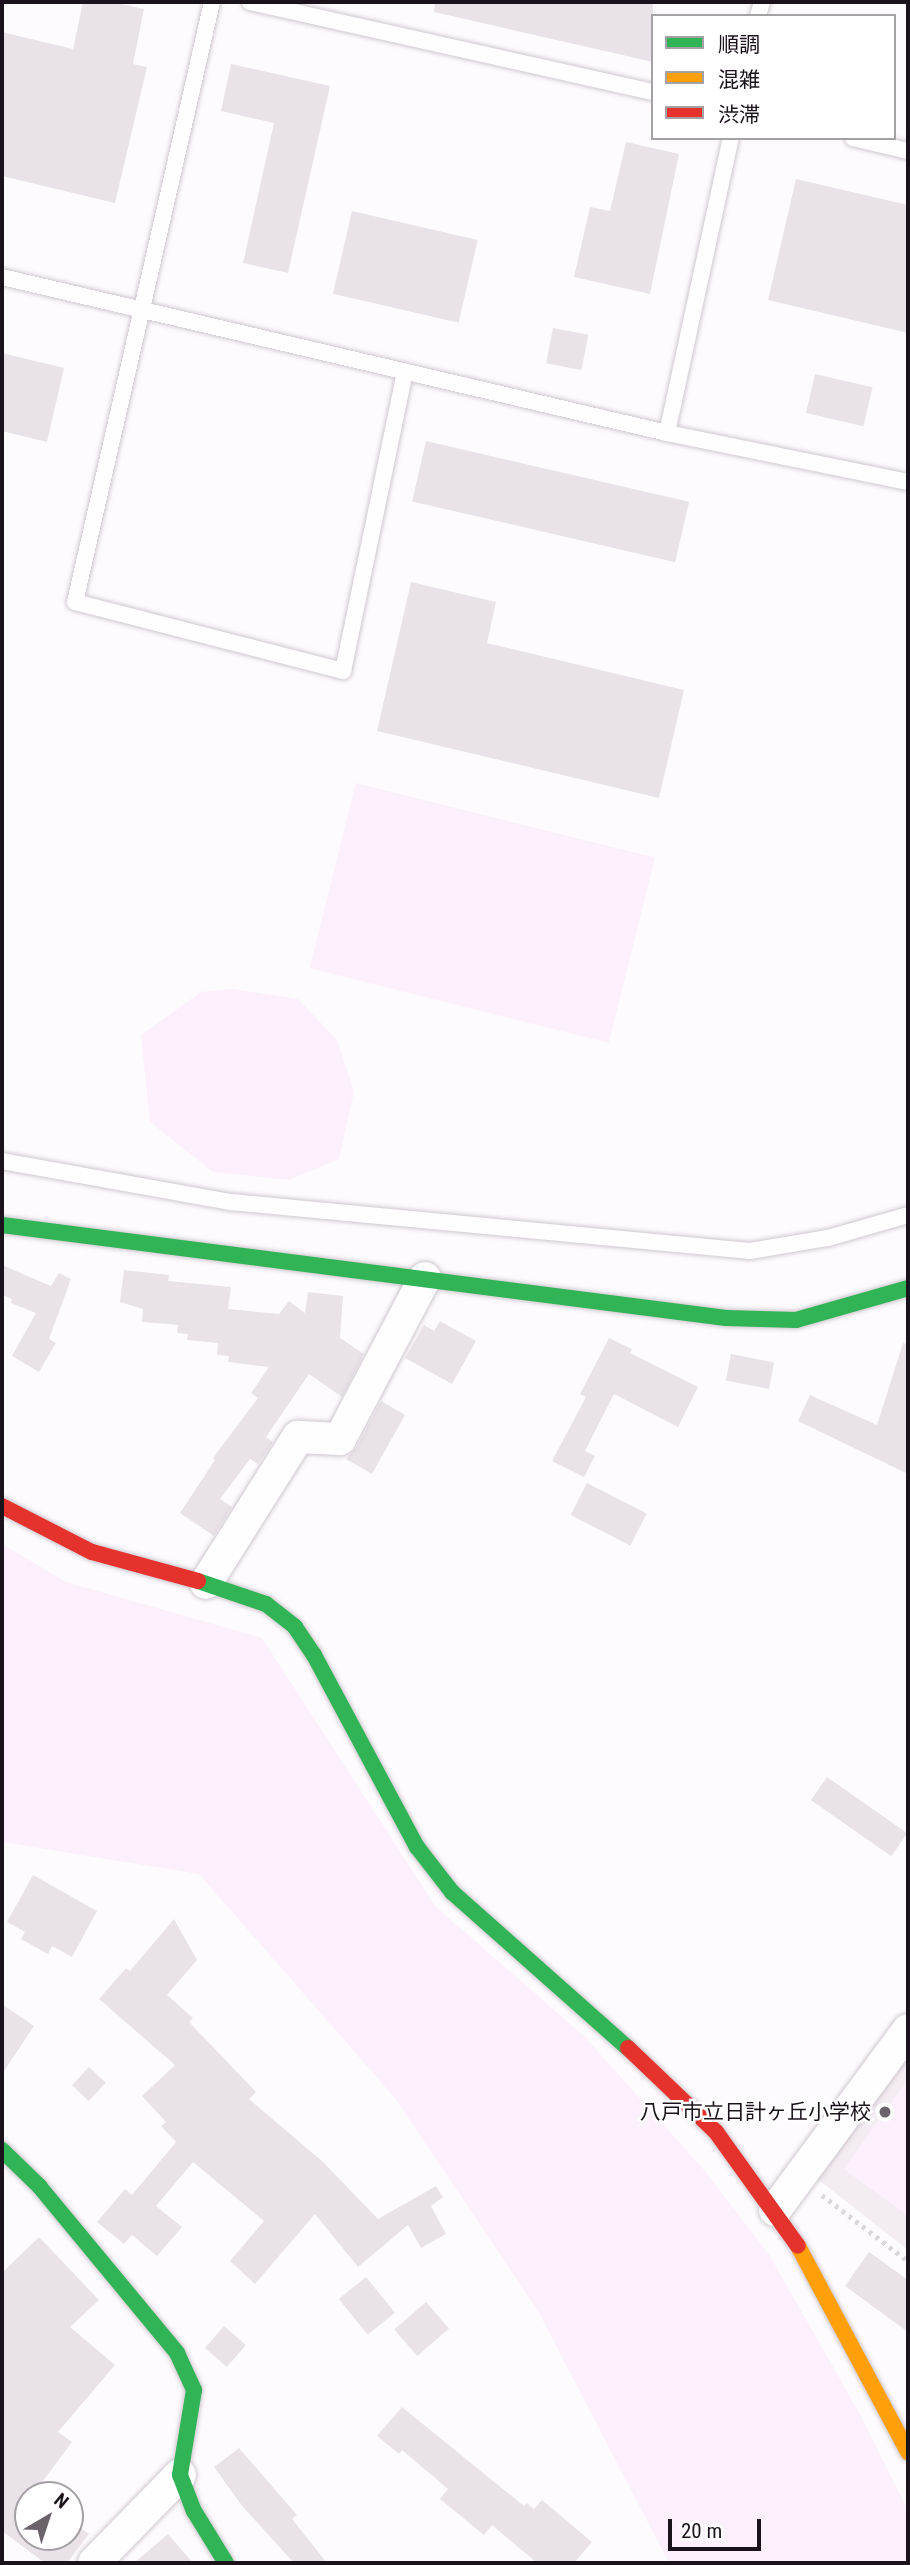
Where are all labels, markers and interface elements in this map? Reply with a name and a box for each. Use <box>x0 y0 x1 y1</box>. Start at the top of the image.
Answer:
legend <box>651 14 896 140</box>
text: 順調 <box>718 33 760 57</box>
text: 混雑 <box>718 68 760 92</box>
text: 渋滞 <box>718 103 760 127</box>
place label: 八戸市立日計ヶ丘小学校 <box>640 2099 871 2125</box>
marker: 八戸市立日計ヶ丘小学校 <box>877 2104 893 2120</box>
north arrow <box>14 2481 84 2551</box>
text: N <box>50 2488 73 2513</box>
scale bar <box>672 2506 765 2550</box>
text: 20 m <box>681 2519 722 2543</box>

